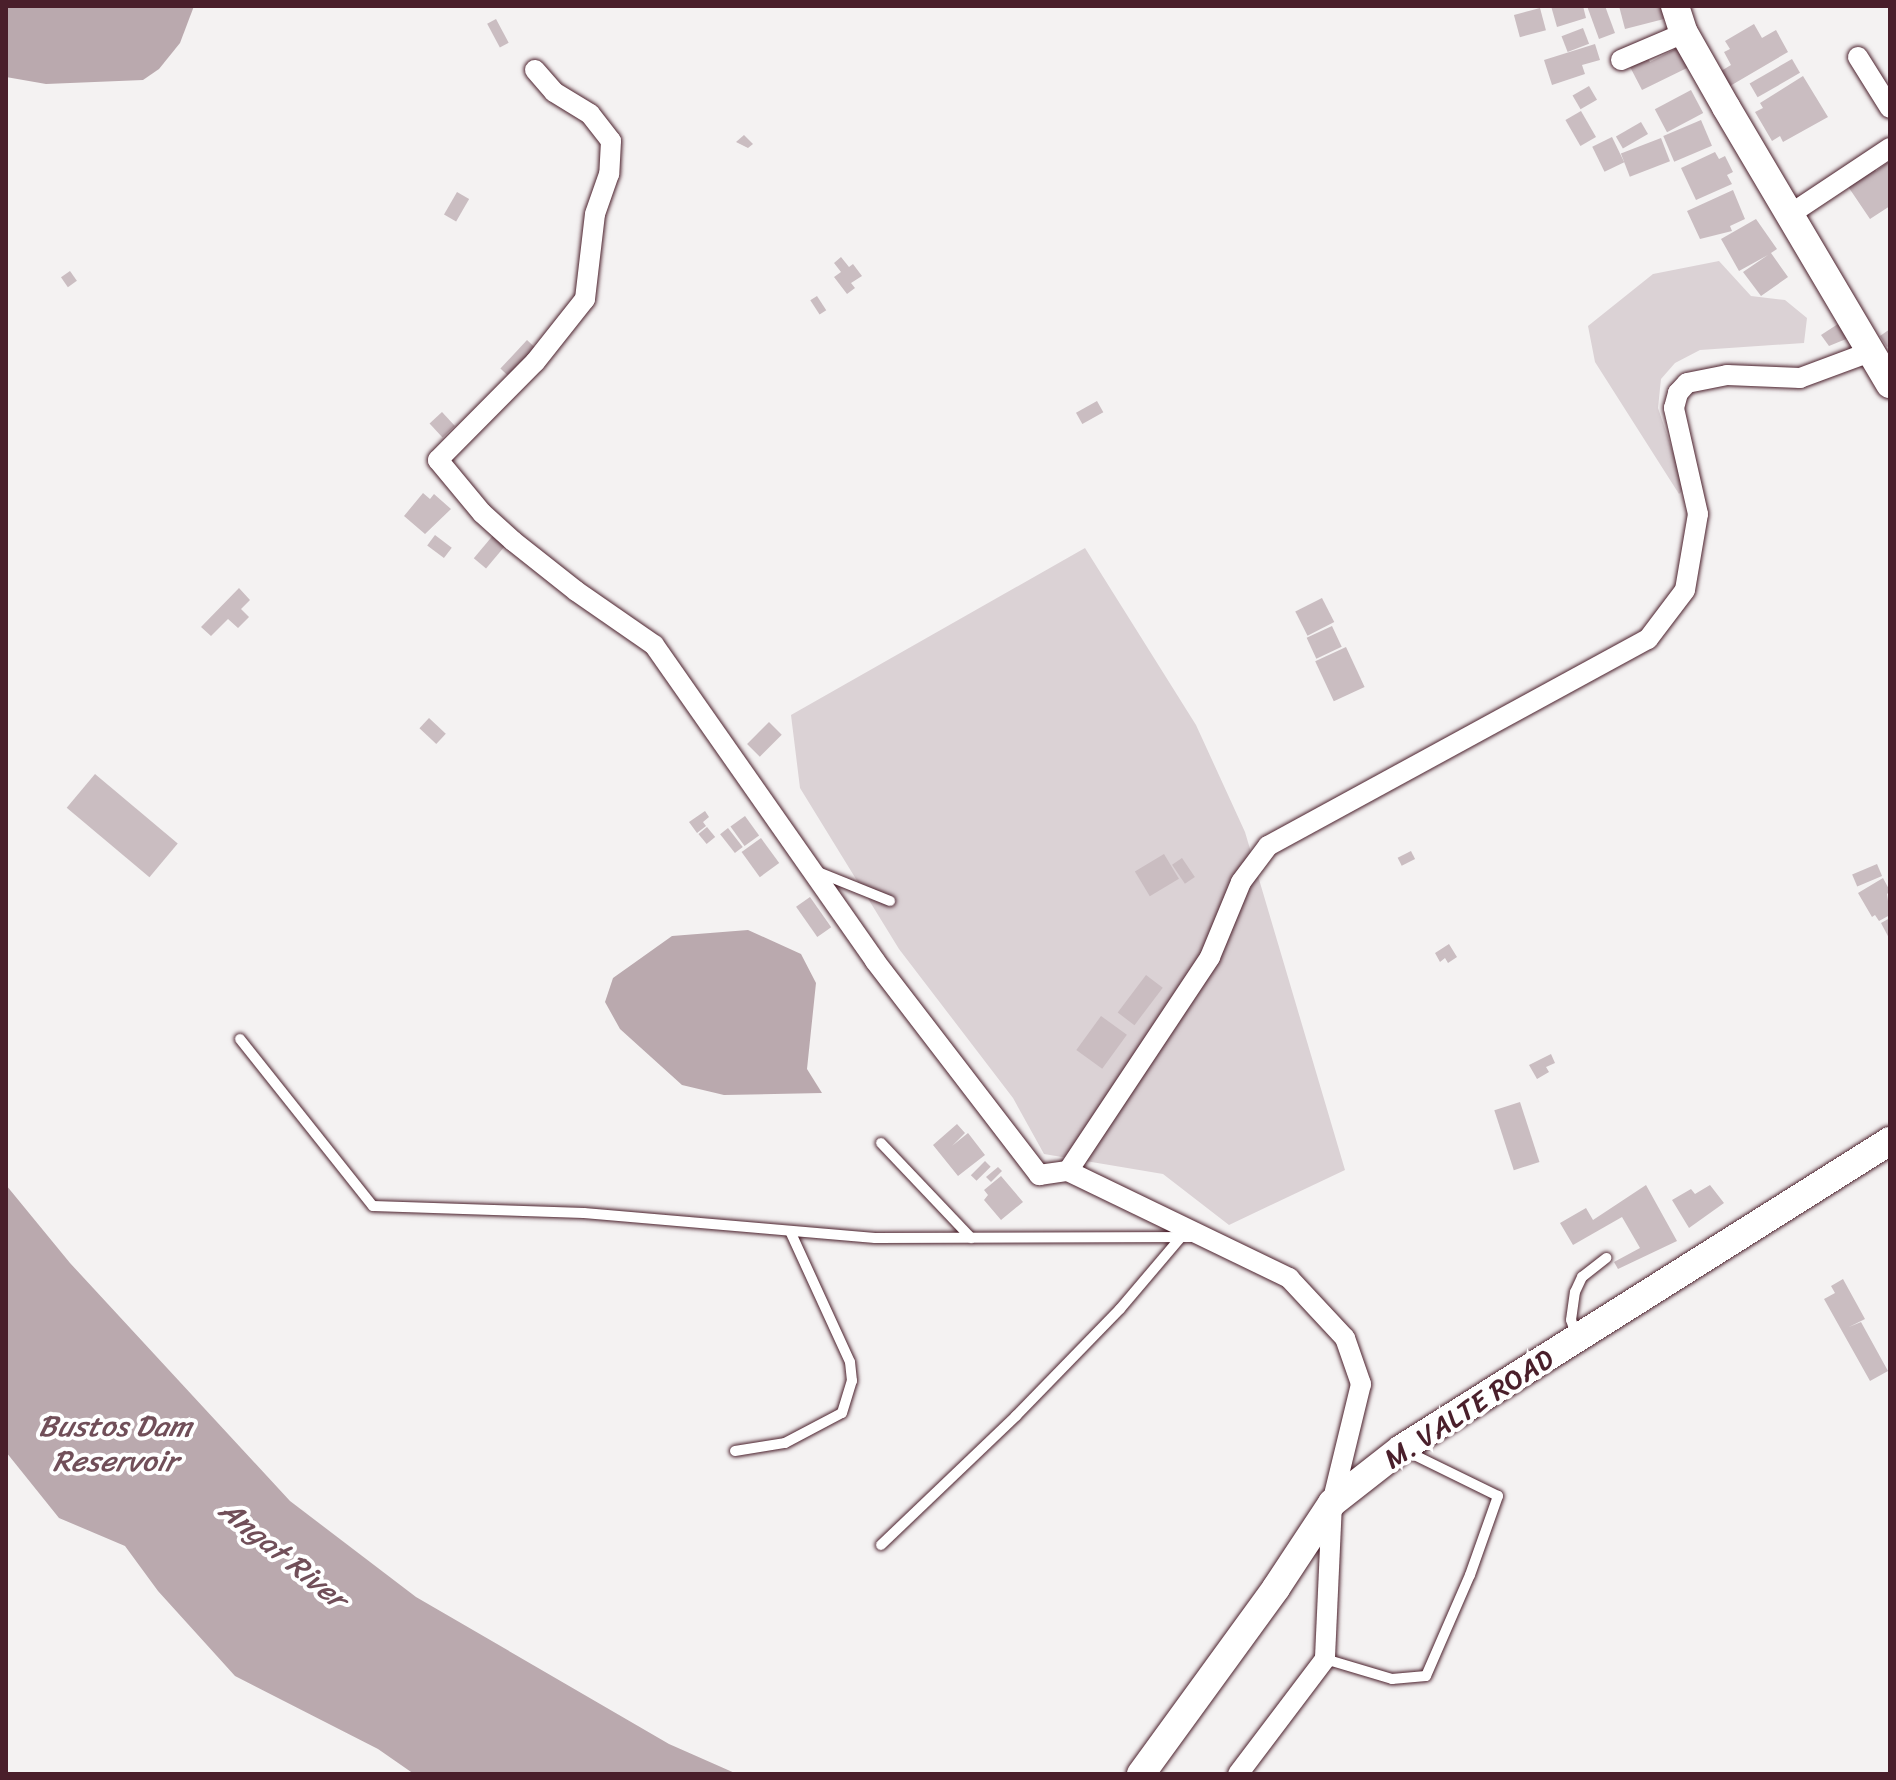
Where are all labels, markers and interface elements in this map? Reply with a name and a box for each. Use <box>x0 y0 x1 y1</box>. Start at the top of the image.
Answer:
street label: M. VALTE ROAD <box>1381 1343 1557 1475</box>
water label: Bustos Dam Reservoir <box>38 1408 192 1478</box>
water label: Angat River <box>212 1492 354 1616</box>

